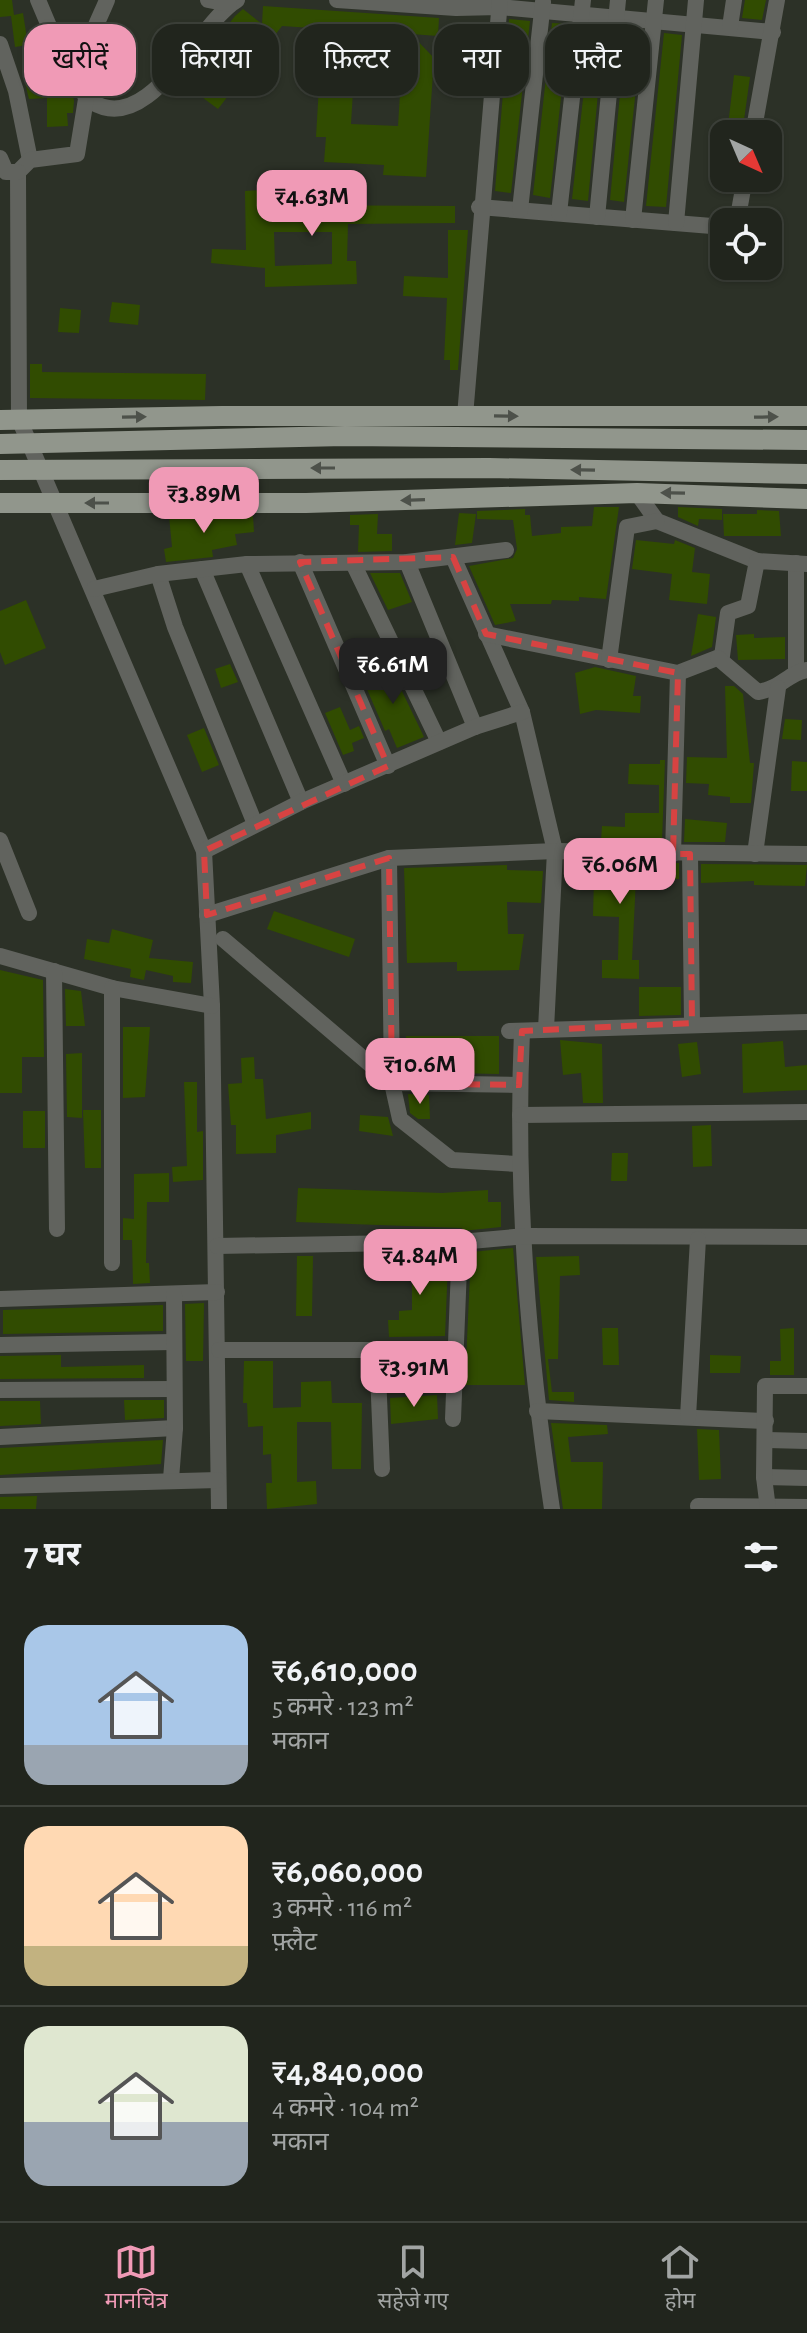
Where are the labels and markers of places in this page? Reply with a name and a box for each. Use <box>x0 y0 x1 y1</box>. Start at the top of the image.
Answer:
pin: ₹4.63M <box>247 170 377 238</box>
pin: ₹3.89M <box>139 467 269 535</box>
pin: ₹6.61M <box>328 638 458 706</box>
pin: ₹6.06M <box>555 838 685 906</box>
pin: ₹10.6M <box>355 1038 485 1106</box>
pin: ₹4.84M <box>355 1229 485 1297</box>
pin: ₹3.91M <box>349 1341 479 1409</box>

